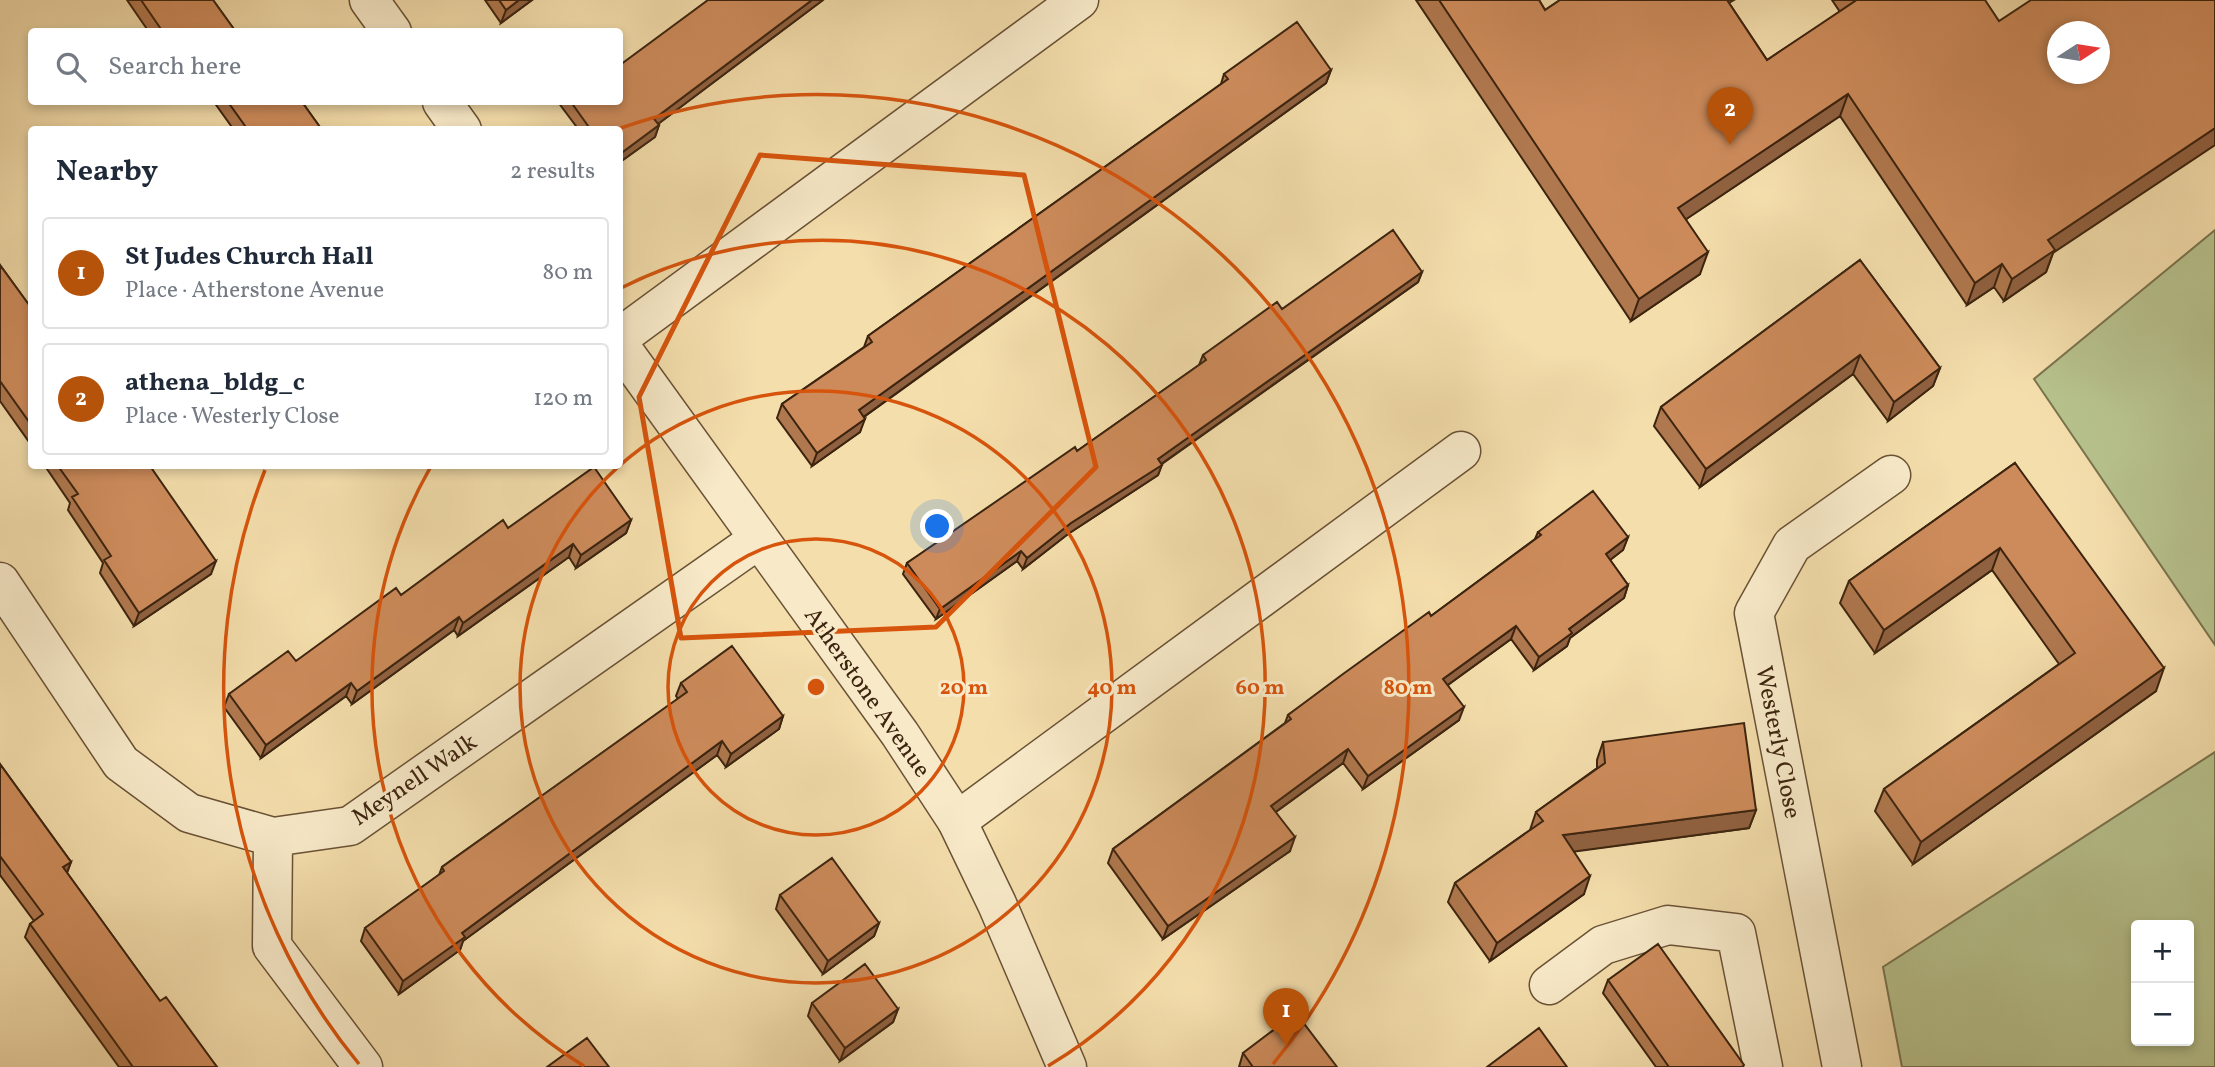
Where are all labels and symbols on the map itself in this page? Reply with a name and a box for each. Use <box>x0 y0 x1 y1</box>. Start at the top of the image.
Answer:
north arrow <box>2047 21 2110 84</box>
pin: 2 <box>1707 87 1753 145</box>
your location <box>920 509 954 543</box>
street label: Atherstone Avenue <box>795 601 938 785</box>
street label: Westerly Close <box>1746 663 1809 822</box>
text: 20 m <box>940 674 988 703</box>
text: 40 m <box>1087 674 1137 703</box>
text: 60 m <box>1236 674 1284 703</box>
text: 80 m <box>1384 674 1432 703</box>
centre of rings <box>804 675 828 699</box>
street label: Meynell Walk <box>346 726 485 835</box>
pin: 1 <box>1263 988 1309 1046</box>

